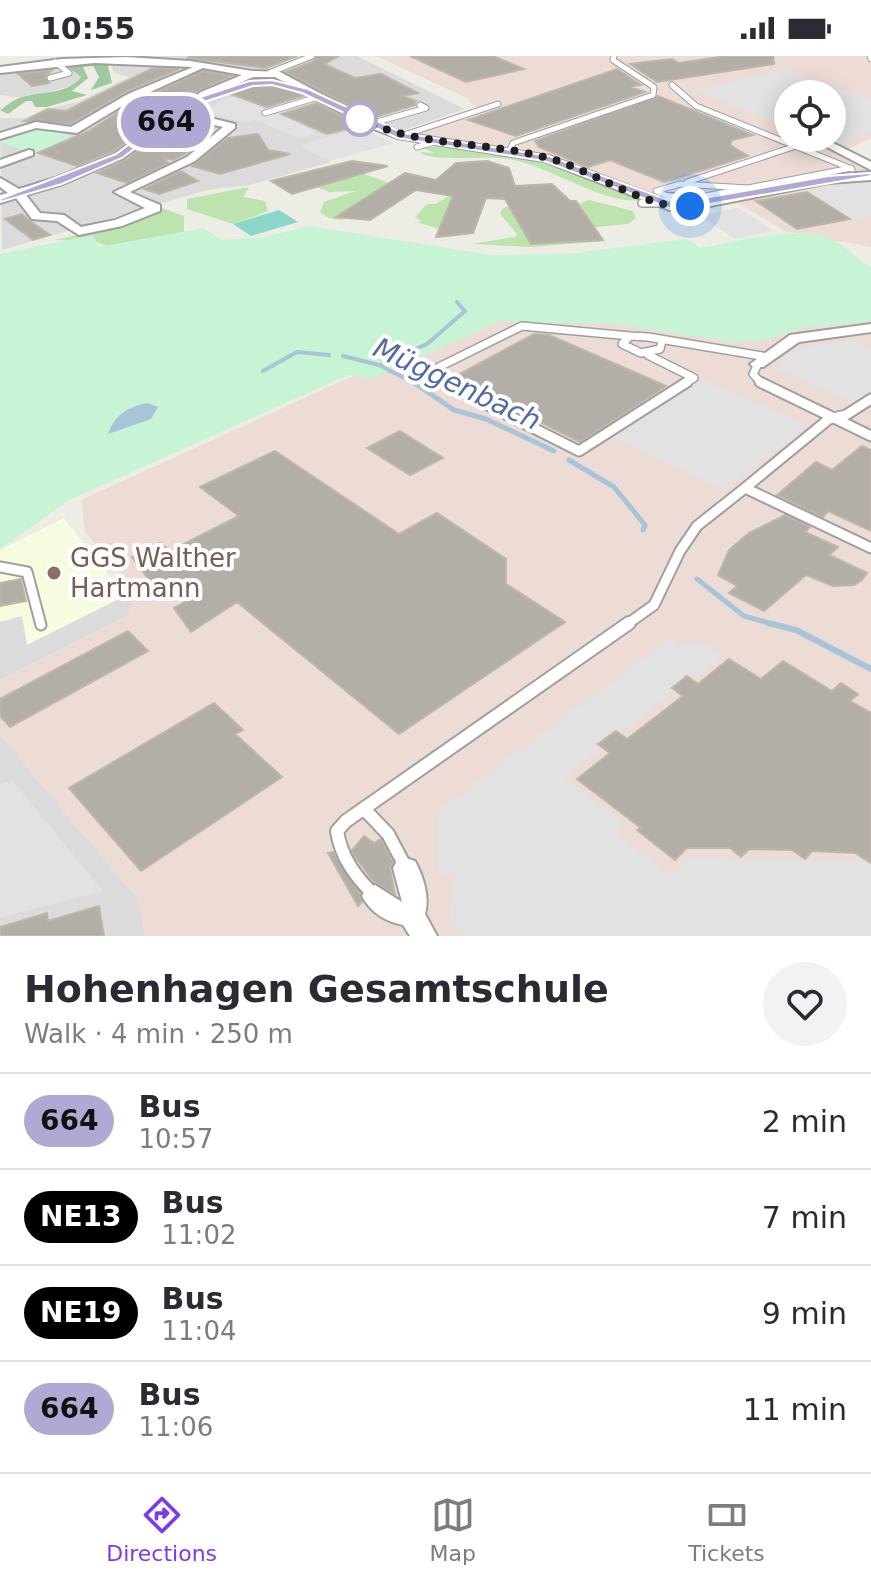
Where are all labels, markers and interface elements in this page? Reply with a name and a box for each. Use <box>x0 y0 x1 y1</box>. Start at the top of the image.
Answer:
text: 10:55 <box>40 11 136 46</box>
map controls <box>774 80 846 152</box>
button: locate <box>774 80 846 152</box>
line badge: 664 <box>120 96 212 148</box>
unlabelled marker <box>343 102 377 136</box>
text: 664 <box>137 105 195 138</box>
your location <box>670 186 710 226</box>
water label: Müggenbach <box>368 331 546 437</box>
place label: GGS Walther Hartmann <box>70 543 236 603</box>
marker: GGS Walther Hartmann <box>45 564 63 582</box>
button: heart <box>763 962 847 1046</box>
text: Hohenhagen Gesamtschule <box>24 967 609 1011</box>
text: Walk · 4 min · 250 m <box>24 1019 293 1049</box>
text: Bus <box>138 1089 201 1124</box>
text: 664 <box>40 1104 98 1137</box>
text: 2 min <box>762 1104 847 1139</box>
text: 10:57 <box>138 1124 213 1154</box>
text: Bus <box>162 1185 224 1220</box>
text: NE13 <box>40 1200 122 1233</box>
text: 7 min <box>762 1200 847 1235</box>
text: 11:02 <box>162 1220 236 1250</box>
text: Bus <box>162 1281 224 1316</box>
text: NE19 <box>40 1296 122 1329</box>
text: 9 min <box>762 1296 847 1331</box>
text: 11:04 <box>162 1316 236 1346</box>
text: Bus <box>138 1377 201 1412</box>
text: 664 <box>40 1392 98 1425</box>
text: 11 min <box>743 1392 847 1427</box>
text: 11:06 <box>138 1412 213 1442</box>
tab: Directions <box>106 1493 217 1566</box>
tab: Map <box>429 1493 476 1566</box>
tab: Tickets <box>688 1493 765 1566</box>

